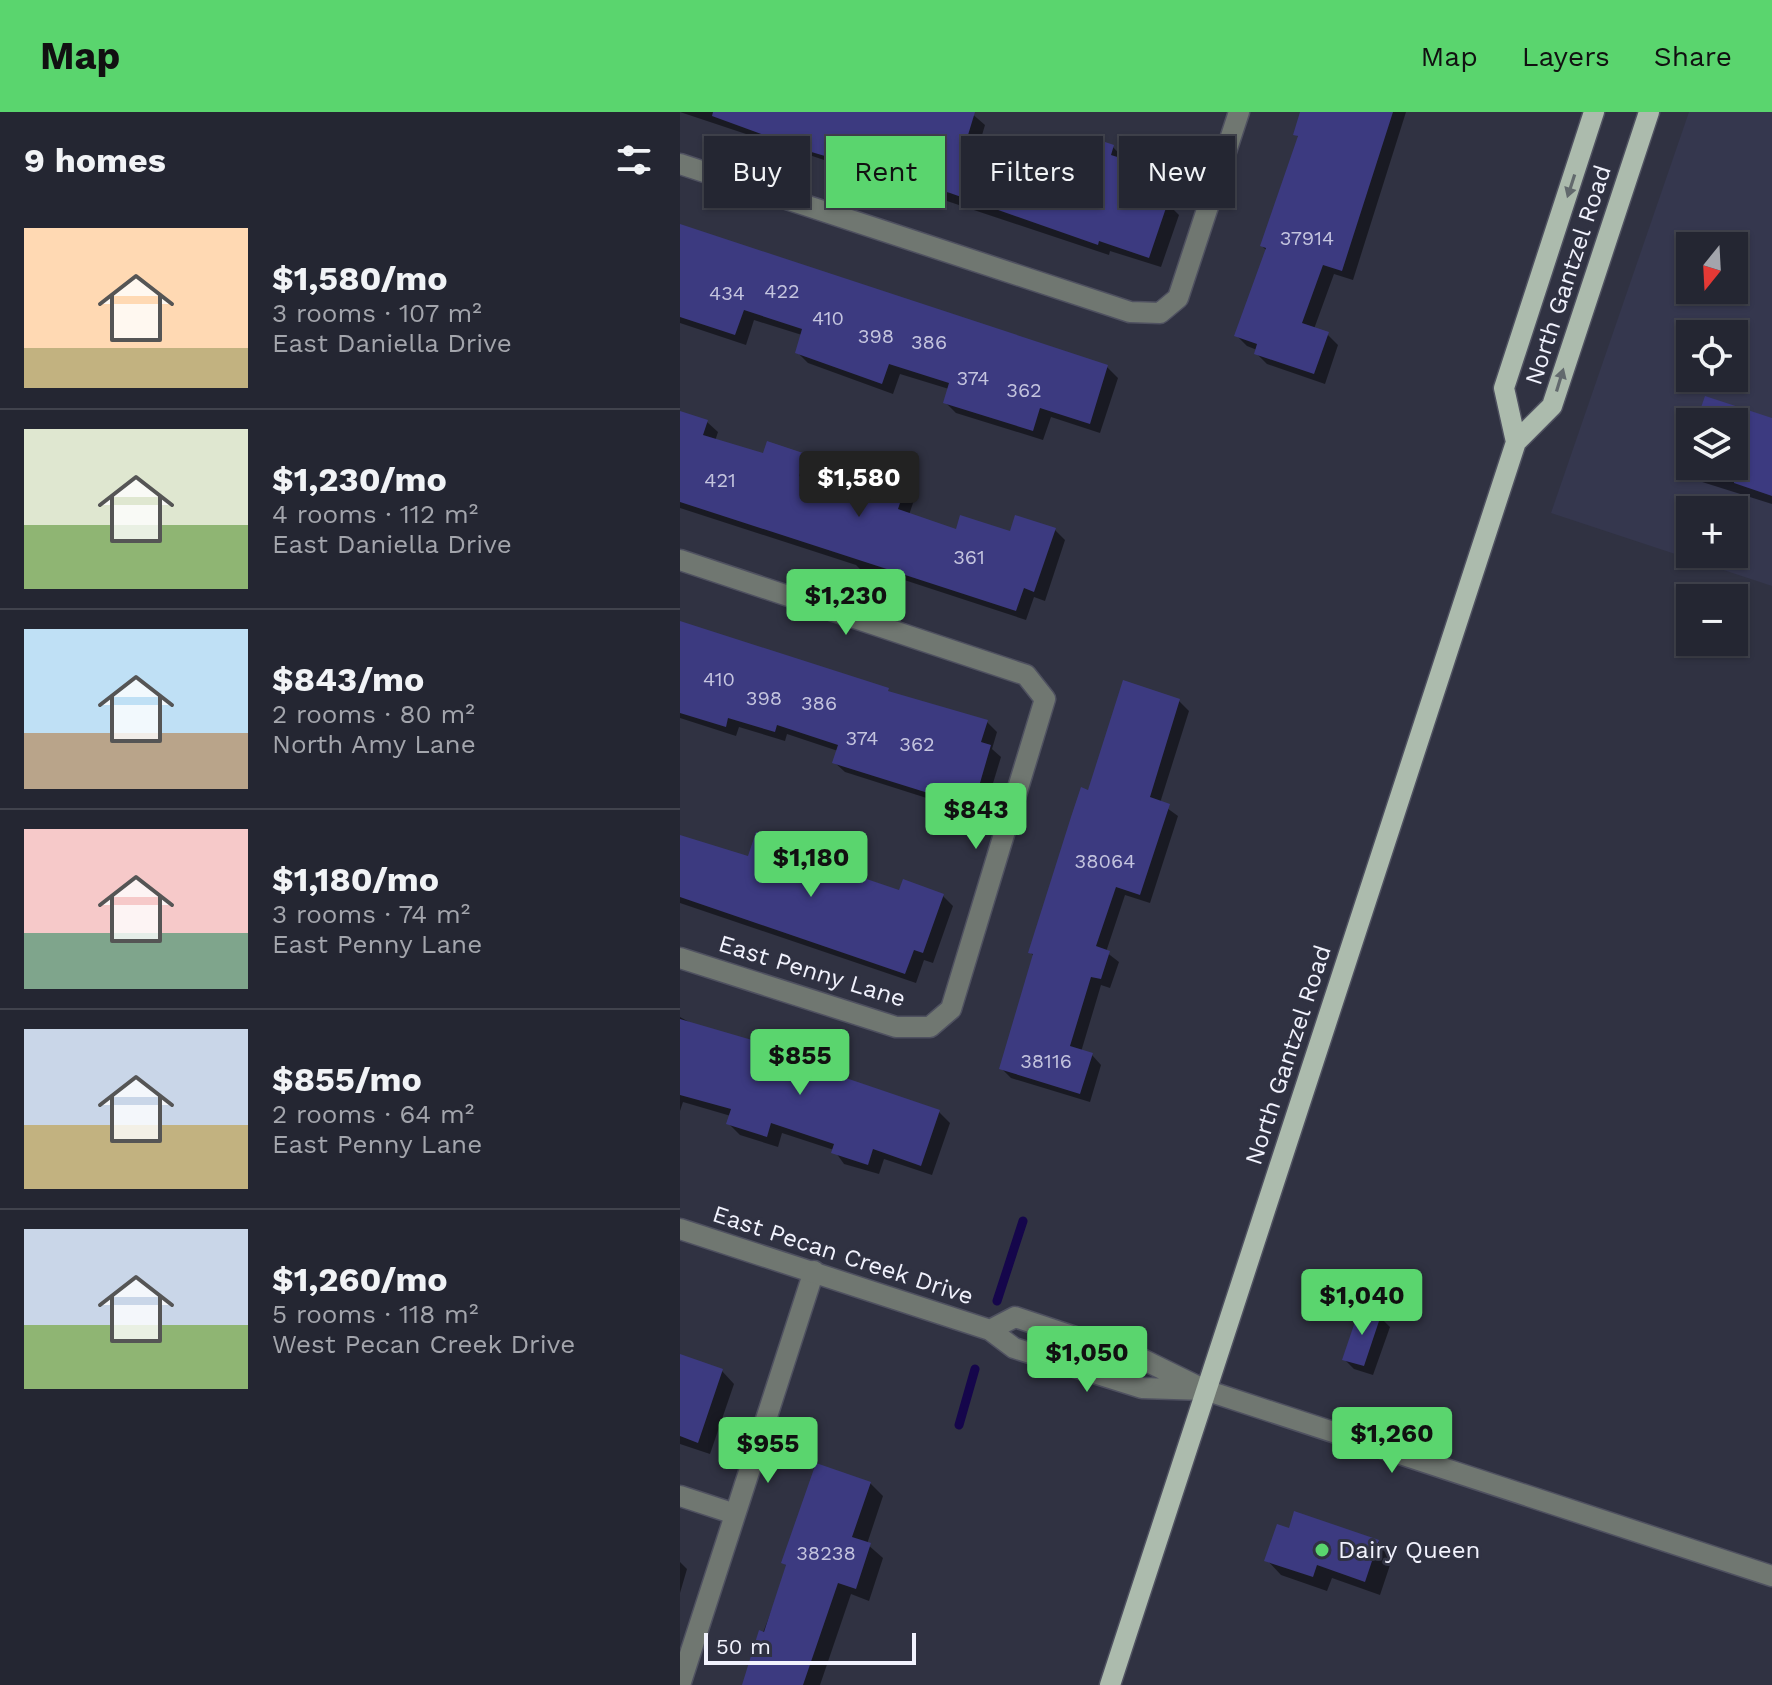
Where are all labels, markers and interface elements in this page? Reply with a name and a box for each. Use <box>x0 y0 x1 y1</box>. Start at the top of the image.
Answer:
text: Map <box>40 34 120 78</box>
text: Map <box>1421 40 1478 73</box>
text: Layers <box>1522 40 1610 73</box>
text: Share <box>1654 40 1732 73</box>
chip: Buy <box>704 136 810 208</box>
chip: Rent <box>826 136 945 208</box>
chip: Filters <box>961 136 1103 208</box>
chip: New <box>1119 136 1235 208</box>
icon: filters <box>612 138 656 182</box>
text: 9 homes <box>24 140 166 180</box>
street label: North Gantzel Road <box>1519 162 1617 388</box>
one-way arrow <box>1564 175 1576 199</box>
house number: 37914 <box>1280 226 1334 250</box>
north arrow <box>1676 232 1748 304</box>
map controls <box>1676 232 1748 656</box>
text: $1,580/mo <box>272 258 448 298</box>
icon: home <box>88 260 184 356</box>
house number: 422 <box>764 279 800 303</box>
house number: 434 <box>709 281 745 305</box>
text: 3 rooms · 107 m² <box>272 298 482 328</box>
house number: 410 <box>812 306 844 330</box>
button: locate <box>1676 320 1748 392</box>
house number: 398 <box>858 324 894 348</box>
text: East Daniella Drive <box>272 328 512 358</box>
house number: 386 <box>911 330 947 354</box>
house number: 374 <box>957 366 989 390</box>
one-way arrow <box>1555 368 1567 392</box>
house number: 362 <box>1006 378 1042 402</box>
button: layers <box>1676 408 1748 480</box>
pin: $1,580 <box>794 451 924 519</box>
text: $1,230/mo <box>272 459 447 499</box>
icon: home <box>88 461 184 557</box>
text: $1,580 <box>817 462 901 492</box>
house number: 421 <box>704 468 736 492</box>
button: + <box>1676 496 1748 568</box>
text: 4 rooms · 112 m² <box>272 499 478 529</box>
text: East Daniella Drive <box>272 529 512 559</box>
house number: 361 <box>953 545 985 569</box>
pin: $1,230 <box>781 569 911 637</box>
text: $1,230 <box>804 580 888 610</box>
button: − <box>1676 584 1748 656</box>
text: $843/mo <box>272 659 424 699</box>
icon: home <box>88 661 184 757</box>
house number: 410 <box>703 667 735 691</box>
house number: 398 <box>746 686 782 710</box>
house number: 386 <box>801 691 837 715</box>
text: 2 rooms · 80 m² <box>272 699 475 729</box>
house number: 374 <box>846 726 878 750</box>
text: North Amy Lane <box>272 729 476 759</box>
house number: 362 <box>899 732 935 756</box>
pin: $843 <box>929 783 1023 851</box>
text: $843 <box>943 794 1009 824</box>
pin: $1,180 <box>746 831 876 899</box>
text: $1,180 <box>772 842 850 872</box>
house number: 38064 <box>1075 849 1135 873</box>
text: $1,180/mo <box>272 859 439 899</box>
icon: home <box>88 861 184 957</box>
text: 3 rooms · 74 m² <box>272 899 470 929</box>
text: East Penny Lane <box>272 929 482 959</box>
street label: East Penny Lane <box>715 929 909 1013</box>
street label: North Gantzel Road <box>1239 942 1337 1168</box>
pin: $855 <box>753 1029 847 1097</box>
text: $855 <box>768 1040 832 1070</box>
house number: 38116 <box>1020 1049 1072 1073</box>
text: $855/mo <box>272 1059 422 1099</box>
icon: home <box>88 1061 184 1157</box>
text: 2 rooms · 64 m² <box>272 1099 474 1129</box>
text: East Penny Lane <box>272 1129 482 1159</box>
street label: East Pecan Creek Drive <box>709 1200 977 1310</box>
text: $1,260/mo <box>272 1259 448 1299</box>
icon: home <box>88 1261 184 1357</box>
pin: $1,040 <box>1297 1269 1427 1337</box>
text: $1,040 <box>1319 1280 1405 1310</box>
text: 5 rooms · 118 m² <box>272 1299 478 1329</box>
pin: $1,050 <box>1022 1326 1152 1394</box>
text: West Pecan Creek Drive <box>272 1329 575 1359</box>
text: $1,050 <box>1045 1337 1129 1367</box>
pin: $1,260 <box>1327 1407 1457 1475</box>
pin: $955 <box>721 1417 815 1485</box>
text: $1,260 <box>1350 1418 1434 1448</box>
text: $955 <box>737 1428 799 1458</box>
place label: Dairy Queen <box>1338 1536 1480 1564</box>
house number: 38238 <box>796 1541 856 1565</box>
marker: Dairy Queen <box>1313 1541 1331 1559</box>
scale bar <box>704 1629 916 1665</box>
text: 50 m <box>716 1634 771 1659</box>

